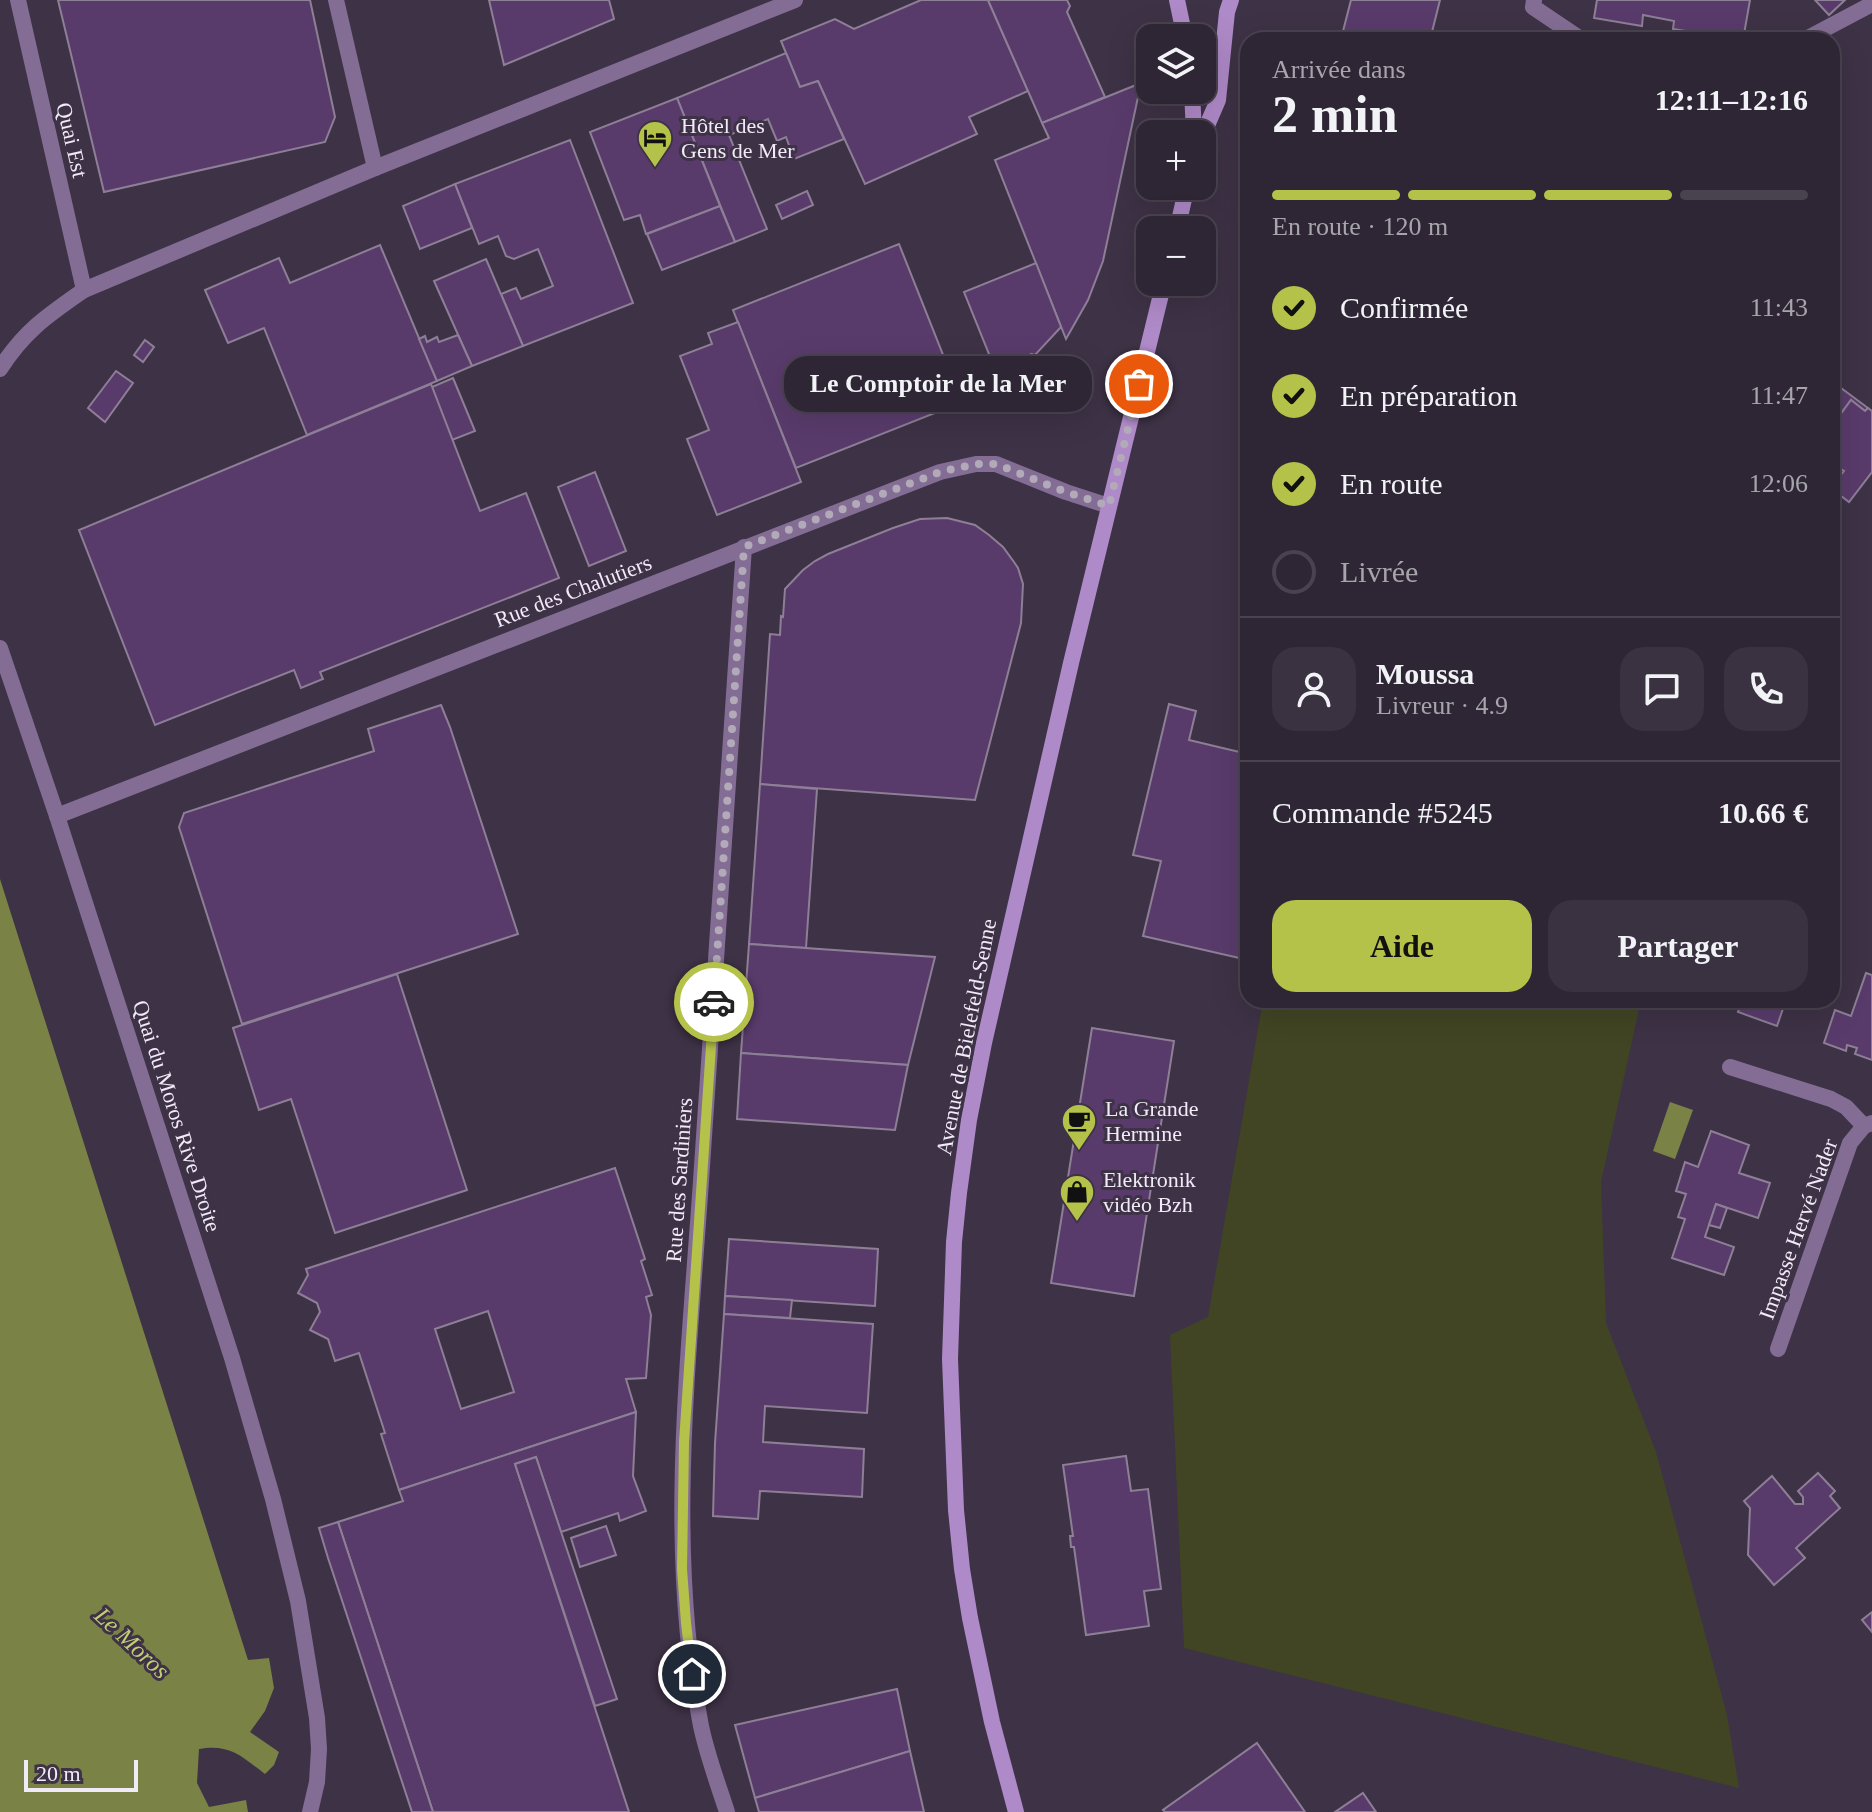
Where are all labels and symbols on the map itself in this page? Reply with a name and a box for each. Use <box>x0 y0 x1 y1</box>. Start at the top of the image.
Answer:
street label: Quai Est <box>51 100 93 180</box>
place label: Hôtel des Gens de Mer <box>681 113 795 163</box>
hotel icon: Hôtel des Gens de Mer <box>636 119 674 169</box>
pin <box>1105 350 1173 418</box>
callout: Le Comptoir de la Mer <box>783 356 1091 412</box>
street label: Rue des Chalutiers <box>491 550 655 632</box>
street label: Avenue de Bielefeld-Senne <box>931 917 1001 1157</box>
courier <box>674 962 754 1042</box>
street label: Quai du Moros Rive Droite <box>128 997 226 1235</box>
place label: La Grande Hermine <box>1105 1096 1198 1146</box>
street label: Rue des Sardiniers <box>661 1097 697 1263</box>
cafe icon: La Grande Hermine <box>1060 1102 1098 1152</box>
street label: Impasse Hervé Nader <box>1754 1135 1843 1323</box>
place label: Elektronik vidéo Bzh <box>1103 1167 1196 1217</box>
shop icon: Elektronik vidéo Bzh <box>1058 1173 1096 1223</box>
water label: Le Moros <box>89 1602 174 1684</box>
pin <box>658 1640 726 1708</box>
scale bar <box>24 1756 138 1792</box>

